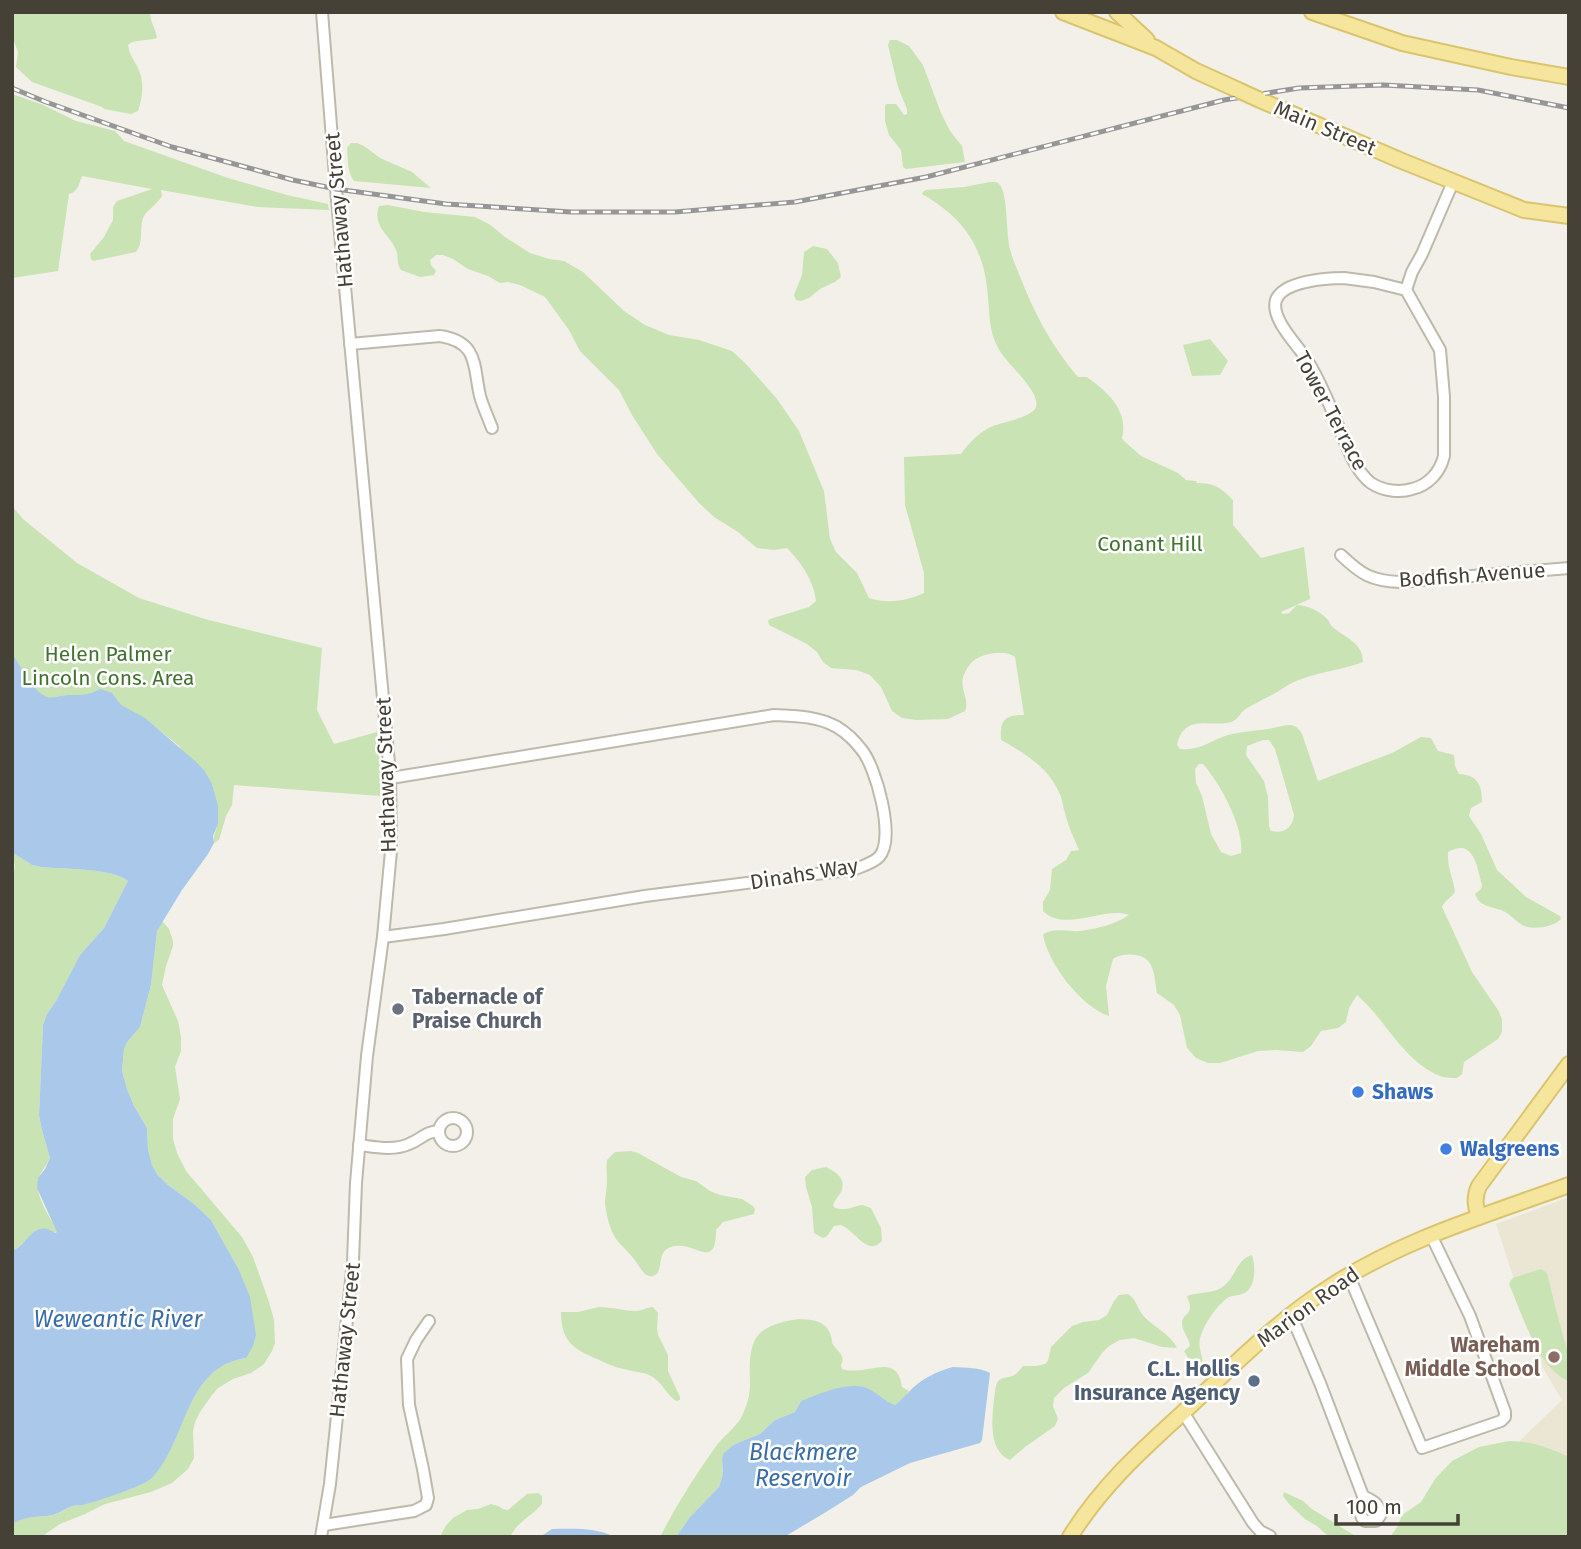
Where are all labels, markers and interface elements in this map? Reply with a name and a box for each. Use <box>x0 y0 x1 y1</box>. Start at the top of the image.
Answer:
street label: Main Street <box>1270 95 1380 161</box>
street label: Hathaway Street <box>319 131 359 289</box>
street label: Tower Terrace <box>1289 347 1373 475</box>
park label: Conant Hill <box>1097 531 1203 557</box>
street label: Bodfish Avenue <box>1398 557 1546 593</box>
park label: Helen Palmer Lincoln Cons. Area <box>21 641 195 691</box>
street label: Hathaway Street <box>370 696 402 853</box>
street label: Dinahs Way <box>748 853 861 895</box>
place label: Tabernacle of Praise Church <box>412 984 545 1034</box>
marker: Tabernacle of Praise Church <box>390 1001 406 1017</box>
place label: Shaws <box>1372 1079 1433 1105</box>
marker: Shaws <box>1350 1084 1366 1100</box>
place label: Walgreens <box>1460 1136 1560 1162</box>
marker: Walgreens <box>1438 1141 1454 1157</box>
street label: Hathaway Street <box>324 1261 366 1419</box>
street label: Marion Road <box>1252 1261 1364 1353</box>
water label: Weweantic River <box>34 1305 203 1333</box>
place label: Wareham Middle School <box>1405 1332 1541 1382</box>
marker: Wareham Middle School <box>1546 1349 1562 1365</box>
place label: C.L. Hollis Insurance Agency <box>1074 1356 1240 1406</box>
marker: C.L. Hollis Insurance Agency <box>1246 1373 1262 1389</box>
water label: Blackmere Reservoir <box>749 1438 857 1492</box>
scale bar <box>1336 1482 1458 1526</box>
text: 100 m <box>1346 1494 1402 1520</box>

